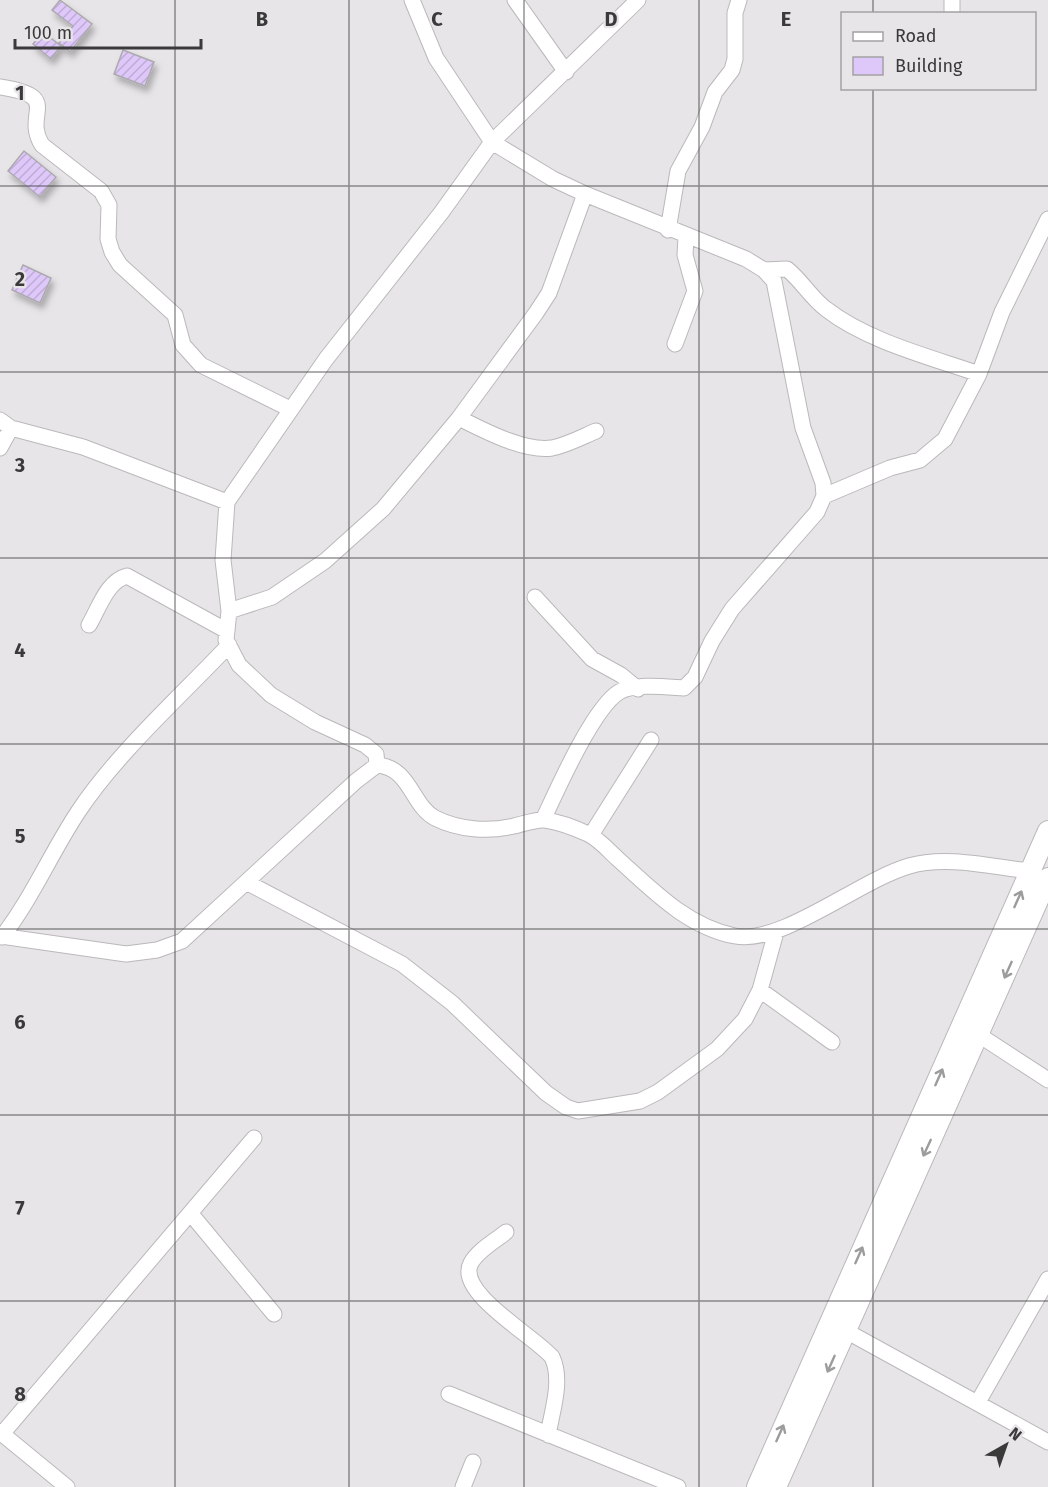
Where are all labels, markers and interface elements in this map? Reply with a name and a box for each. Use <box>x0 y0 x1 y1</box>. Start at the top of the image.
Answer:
text: B <box>256 7 268 31</box>
text: C <box>431 7 443 31</box>
text: D <box>604 7 618 31</box>
text: E <box>781 7 791 31</box>
scale bar <box>15 12 201 50</box>
legend <box>841 12 1036 90</box>
text: 100 m <box>24 22 72 44</box>
text: Road <box>895 25 937 47</box>
text: Building <box>895 55 963 77</box>
text: 1 <box>15 81 25 105</box>
text: 2 <box>15 267 25 291</box>
text: 3 <box>14 453 25 477</box>
text: 4 <box>14 638 26 662</box>
text: 5 <box>15 824 26 848</box>
one-way arrow <box>1013 890 1024 908</box>
one-way arrow <box>1001 961 1013 979</box>
text: 6 <box>14 1010 26 1034</box>
one-way arrow <box>934 1068 945 1086</box>
one-way arrow <box>921 1138 932 1156</box>
text: 7 <box>15 1196 25 1220</box>
one-way arrow <box>854 1247 865 1265</box>
one-way arrow <box>825 1355 836 1373</box>
text: 8 <box>14 1382 26 1406</box>
north arrow <box>976 1415 1036 1475</box>
text: N <box>1005 1423 1025 1445</box>
one-way arrow <box>775 1425 786 1443</box>

